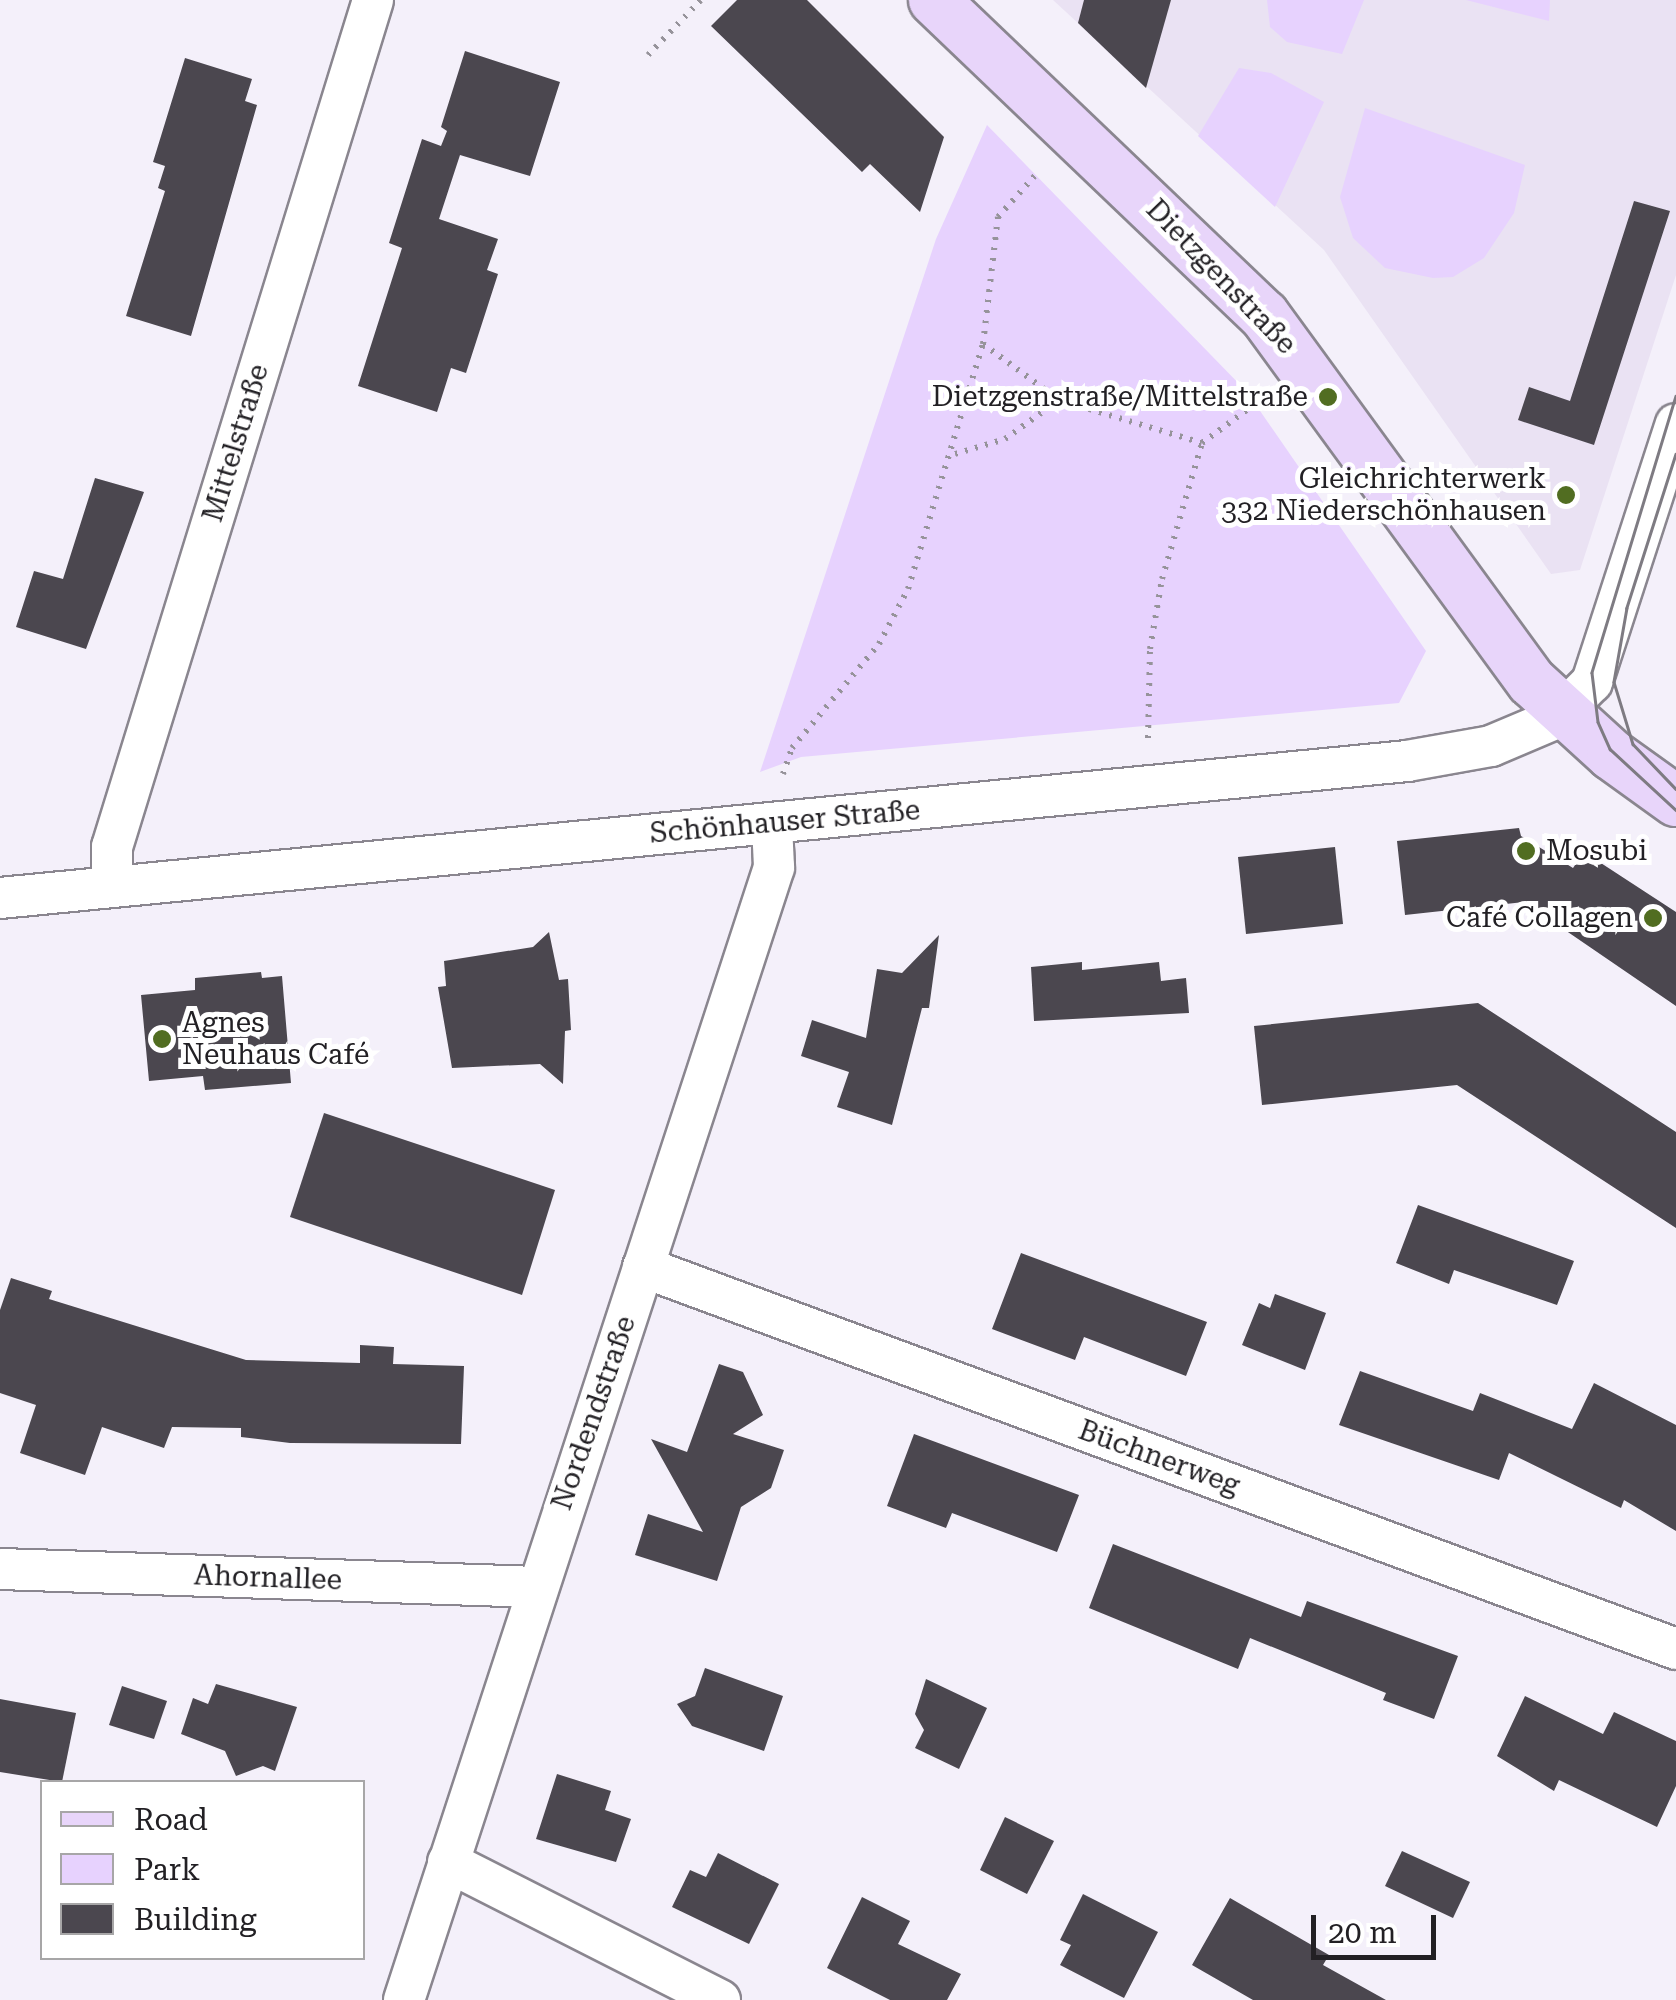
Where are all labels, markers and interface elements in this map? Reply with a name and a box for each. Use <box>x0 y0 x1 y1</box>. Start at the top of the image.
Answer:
street label: Dietzgenstraße <box>1139 193 1303 361</box>
street label: Mittelstraße <box>196 360 276 526</box>
place label: Dietzgenstraße/Mittelstraße <box>932 380 1308 414</box>
marker: Dietzgenstraße/Mittelstraße <box>1317 386 1339 408</box>
place label: Gleichrichterwerk 332 Niederschönhausen <box>1221 462 1546 528</box>
marker: Gleichrichterwerk 332 Niederschönhausen <box>1555 484 1577 506</box>
street label: Schönhauser Straße <box>648 793 922 851</box>
place label: Mosubi <box>1546 834 1647 868</box>
marker: Mosubi <box>1515 840 1537 862</box>
place label: Café Collagen <box>1446 901 1633 935</box>
marker: Café Collagen <box>1642 907 1664 929</box>
place label: Agnes Neuhaus Café <box>182 1006 369 1072</box>
marker: Agnes Neuhaus Café <box>151 1028 173 1050</box>
street label: Nordendstraße <box>545 1312 643 1514</box>
street label: Büchnerweg <box>1074 1413 1244 1503</box>
street label: Ahornallee <box>193 1559 343 1597</box>
legend <box>40 1780 365 1960</box>
text: Road <box>134 1802 208 1837</box>
text: Park <box>134 1852 200 1887</box>
scale bar <box>1316 1895 1441 1957</box>
text: Building <box>134 1902 257 1937</box>
text: 20 m <box>1328 1915 1397 1950</box>

